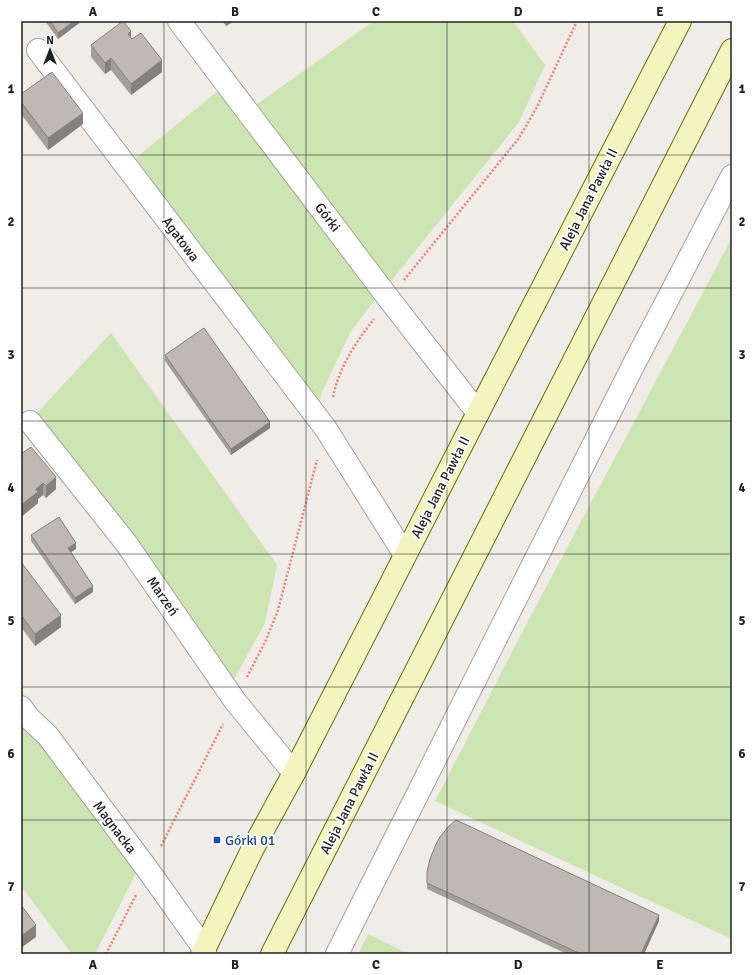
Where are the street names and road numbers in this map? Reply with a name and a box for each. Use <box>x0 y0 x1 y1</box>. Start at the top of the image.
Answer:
street label: Aleja Jana Pawła II <box>555 145 621 253</box>
street label: Górki <box>311 199 344 235</box>
street label: Agatowa <box>158 214 203 265</box>
street label: Aleja Jana Pawła II <box>407 433 473 541</box>
street label: Marzeń <box>143 573 182 619</box>
street label: Aleja Jana Pawła II <box>316 749 382 857</box>
street label: Magnacka <box>89 798 140 857</box>

